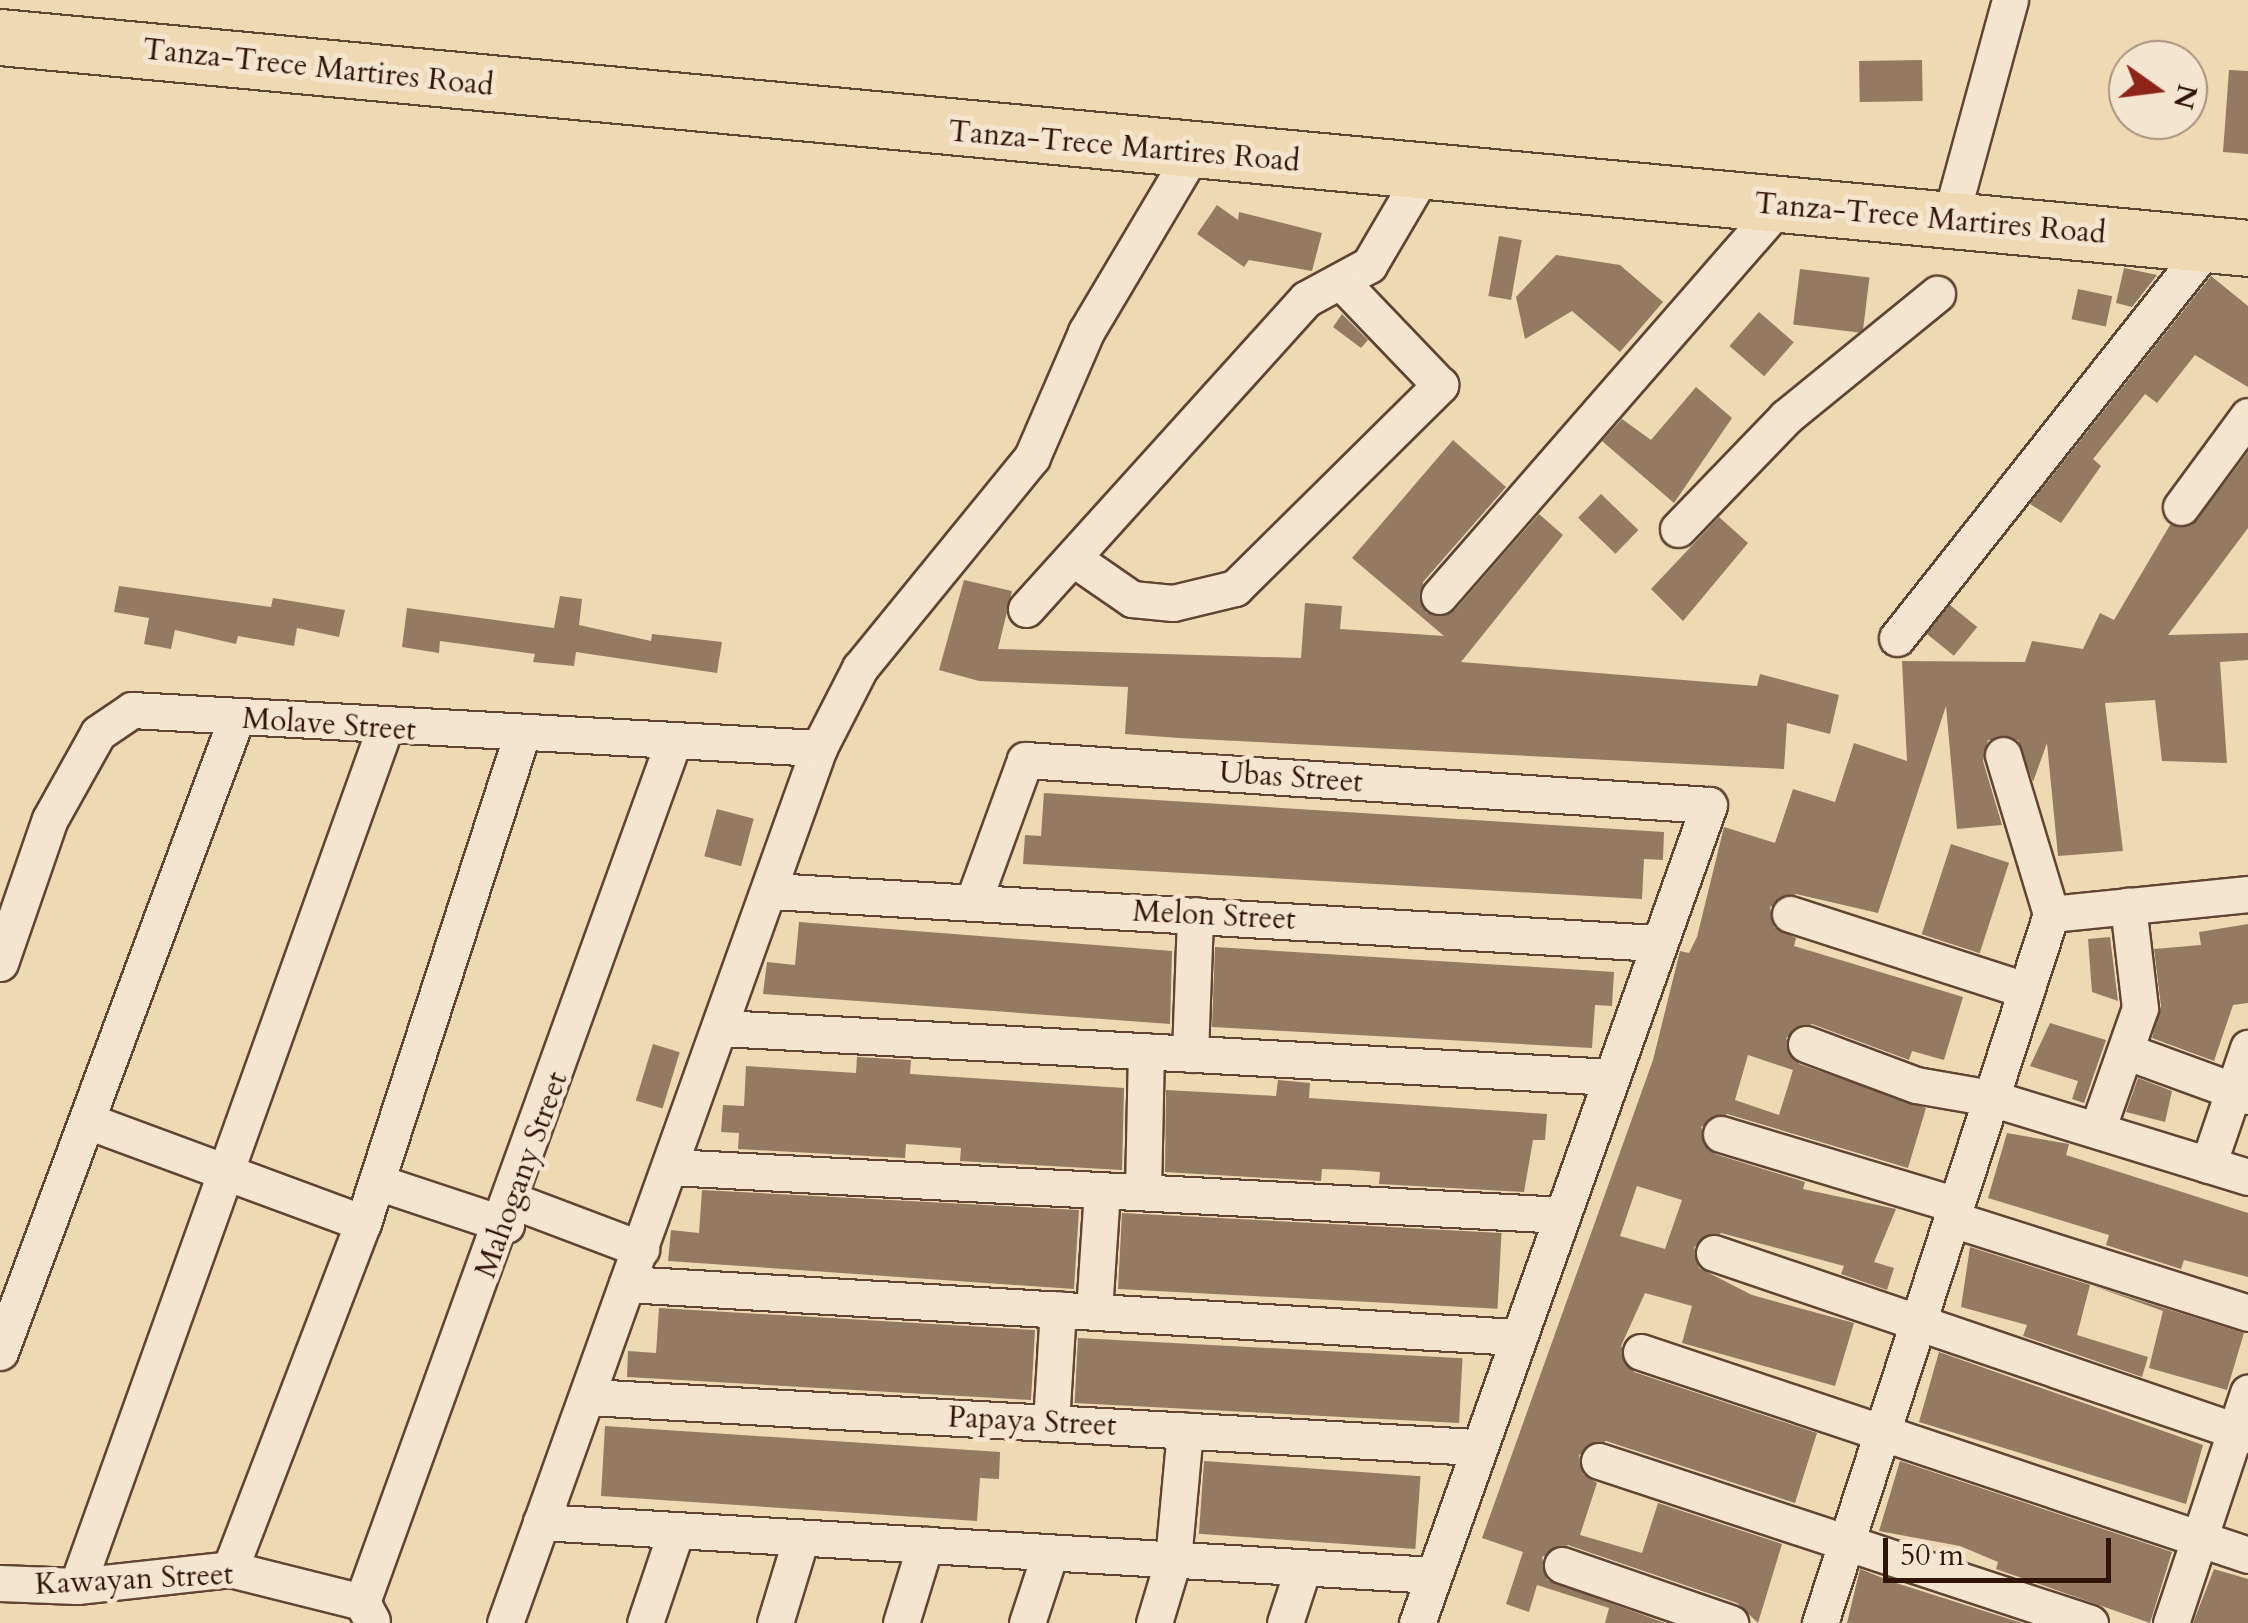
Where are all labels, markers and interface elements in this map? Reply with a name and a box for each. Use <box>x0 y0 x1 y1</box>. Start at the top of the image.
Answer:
street label: Tanza-Trece Martires Road <box>141 32 495 104</box>
north arrow <box>2108 40 2208 140</box>
text: N <box>2164 80 2207 113</box>
street label: Tanza-Trece Martires Road <box>947 114 1301 180</box>
street label: Tanza-Trece Martires Road <box>1753 186 2107 252</box>
street label: Molave Street <box>241 701 417 749</box>
street label: Ubas Street <box>1218 755 1364 801</box>
street label: Melon Street <box>1132 894 1296 938</box>
street label: Mahogany Street <box>468 1067 576 1283</box>
street label: Papaya Street <box>947 1400 1117 1444</box>
scale bar <box>1888 1518 2116 1580</box>
text: 50 m <box>1900 1535 1964 1576</box>
street label: Kawayan Street <box>34 1557 234 1603</box>

